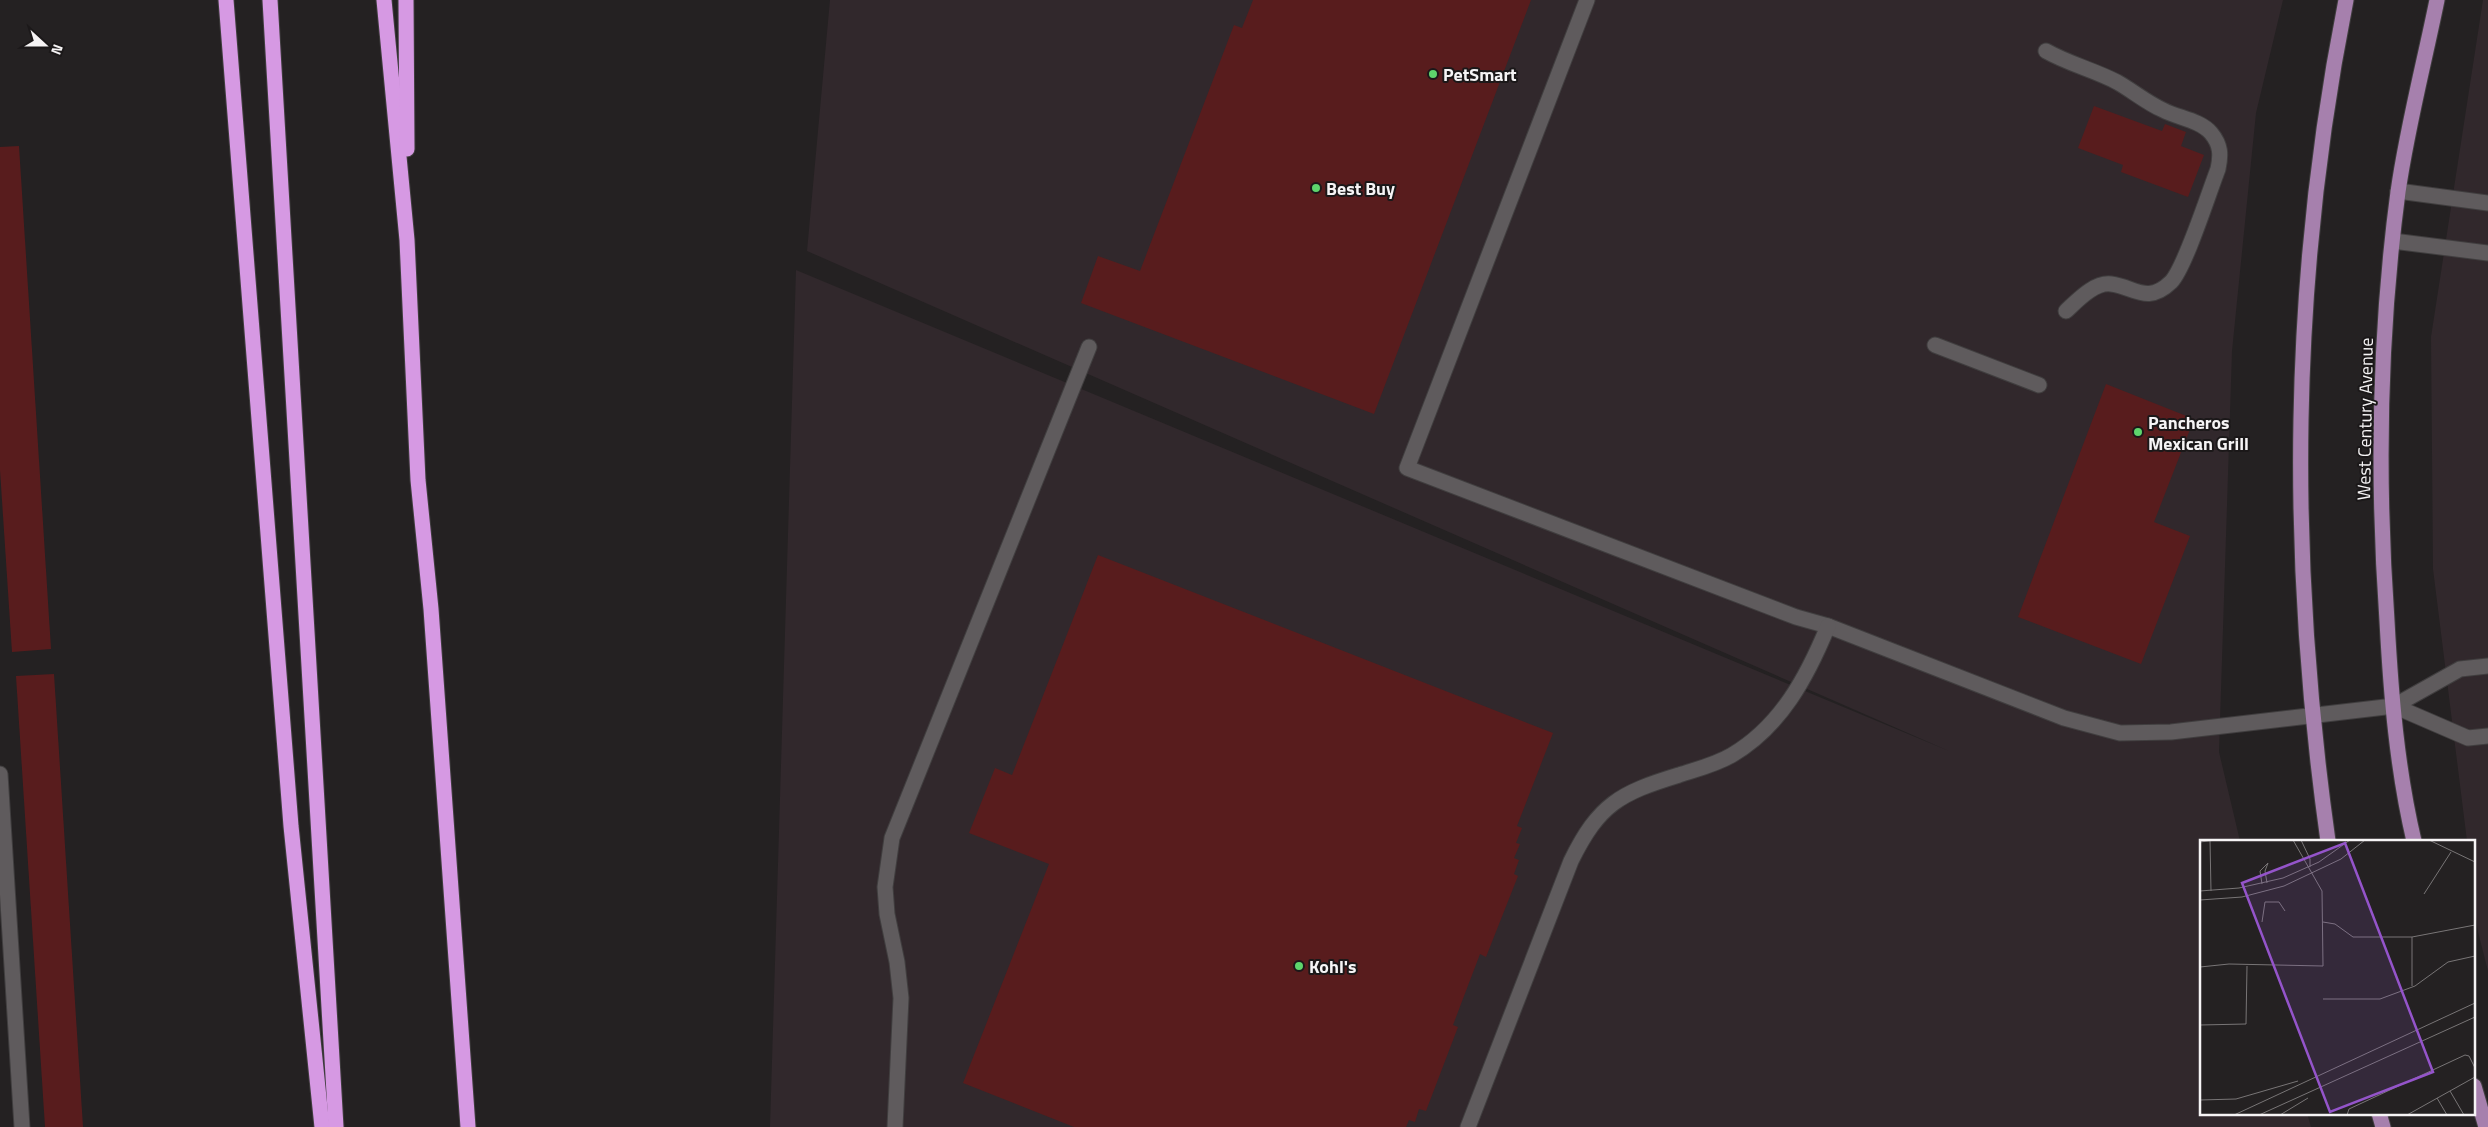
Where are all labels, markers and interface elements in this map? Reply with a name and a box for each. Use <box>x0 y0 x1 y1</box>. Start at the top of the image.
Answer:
north arrow <box>20 20 70 70</box>
text: N <box>46 42 69 58</box>
place label: PetSmart <box>1443 61 1517 88</box>
marker: PetSmart <box>1427 68 1439 80</box>
place label: Best Buy <box>1326 175 1395 202</box>
marker: Best Buy <box>1310 182 1322 194</box>
street label: West Century Avenue <box>2350 337 2380 501</box>
place label: Pancheros Mexican Grill <box>2148 409 2249 457</box>
marker: Pancheros Mexican Grill <box>2132 426 2144 438</box>
inset map <box>2200 840 2476 1114</box>
place label: Kohl's <box>1309 953 1357 980</box>
marker: Kohl's <box>1293 960 1305 972</box>

